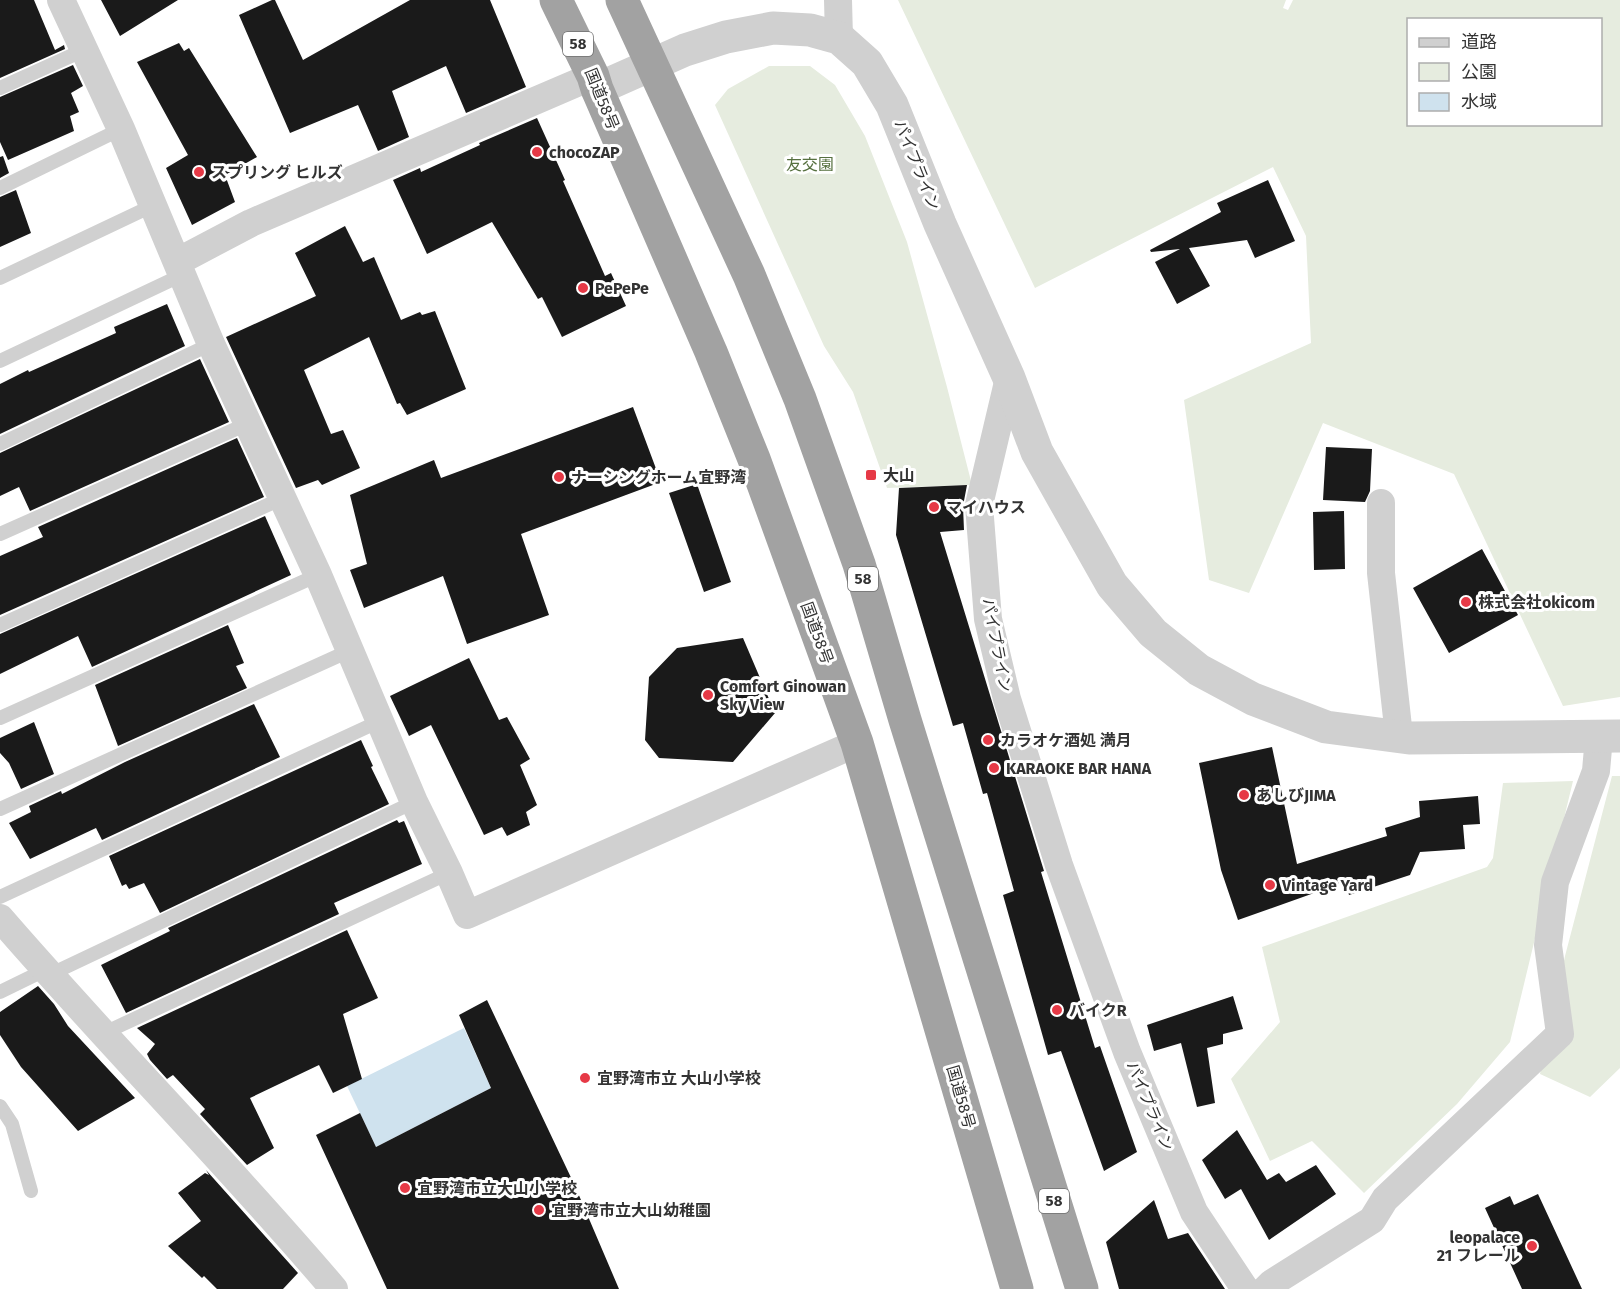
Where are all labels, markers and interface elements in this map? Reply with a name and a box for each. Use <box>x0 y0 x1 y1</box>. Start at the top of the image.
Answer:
legend <box>1407 18 1602 126</box>
text: 道路 <box>1461 31 1497 53</box>
road number: 58 <box>563 32 593 56</box>
text: 公園 <box>1461 61 1497 83</box>
street label: 国道58号 <box>581 65 623 133</box>
text: 水域 <box>1461 91 1497 113</box>
street label: パイプライン <box>890 117 944 213</box>
place label: chocoZAP <box>549 143 620 162</box>
marker: chocoZAP <box>530 145 544 159</box>
park label: 友交園 <box>786 155 834 174</box>
place label: スプリング ヒルズ <box>211 163 343 182</box>
marker: スプリング ヒルズ <box>192 165 206 179</box>
place label: PePePe <box>595 279 649 298</box>
marker: PePePe <box>576 281 590 295</box>
place label: 大山 <box>883 466 915 485</box>
place label: ナーシングホーム宜野湾 <box>571 468 746 487</box>
marker: 大山 <box>864 468 878 482</box>
marker: ナーシングホーム宜野湾 <box>552 470 566 484</box>
place label: マイハウス <box>946 498 1026 517</box>
marker: マイハウス <box>927 500 941 514</box>
road number: 58 <box>848 567 878 591</box>
place label: 株式会社okicom <box>1478 593 1595 612</box>
marker: 株式会社okicom <box>1459 595 1473 609</box>
street label: パイプライン <box>979 596 1015 694</box>
street label: 国道58号 <box>797 599 837 667</box>
place label: Comfort Ginowan Sky View <box>720 677 846 714</box>
marker: Comfort Ginowan Sky View <box>701 688 715 702</box>
place label: カラオケ酒処 満月 <box>1000 731 1132 750</box>
marker: カラオケ酒処 満月 <box>981 733 995 747</box>
place label: KARAOKE BAR HANA <box>1006 759 1152 778</box>
marker: KARAOKE BAR HANA <box>987 761 1001 775</box>
place label: あしびJIMA <box>1256 786 1336 805</box>
marker: あしびJIMA <box>1237 788 1251 802</box>
place label: Vintage Yard <box>1281 876 1373 895</box>
marker: Vintage Yard <box>1263 878 1277 892</box>
place label: バイクR <box>1069 1001 1127 1020</box>
marker: バイクR <box>1050 1003 1064 1017</box>
street label: パイプライン <box>1122 1058 1178 1154</box>
street label: 国道58号 <box>943 1063 979 1131</box>
place label: 宜野湾市立 大山小学校 <box>597 1069 761 1088</box>
marker: 宜野湾市立 大山小学校 <box>578 1071 592 1085</box>
place label: 宜野湾市立大山小学校 <box>417 1179 577 1198</box>
marker: 宜野湾市立大山小学校 <box>398 1181 412 1195</box>
road number: 58 <box>1039 1189 1069 1213</box>
place label: 宜野湾市立大山幼稚園 <box>551 1201 711 1220</box>
marker: 宜野湾市立大山幼稚園 <box>532 1203 546 1217</box>
place label: leopalace 21 フレール <box>1437 1228 1520 1265</box>
marker: leopalace 21 フレール <box>1525 1239 1539 1253</box>

